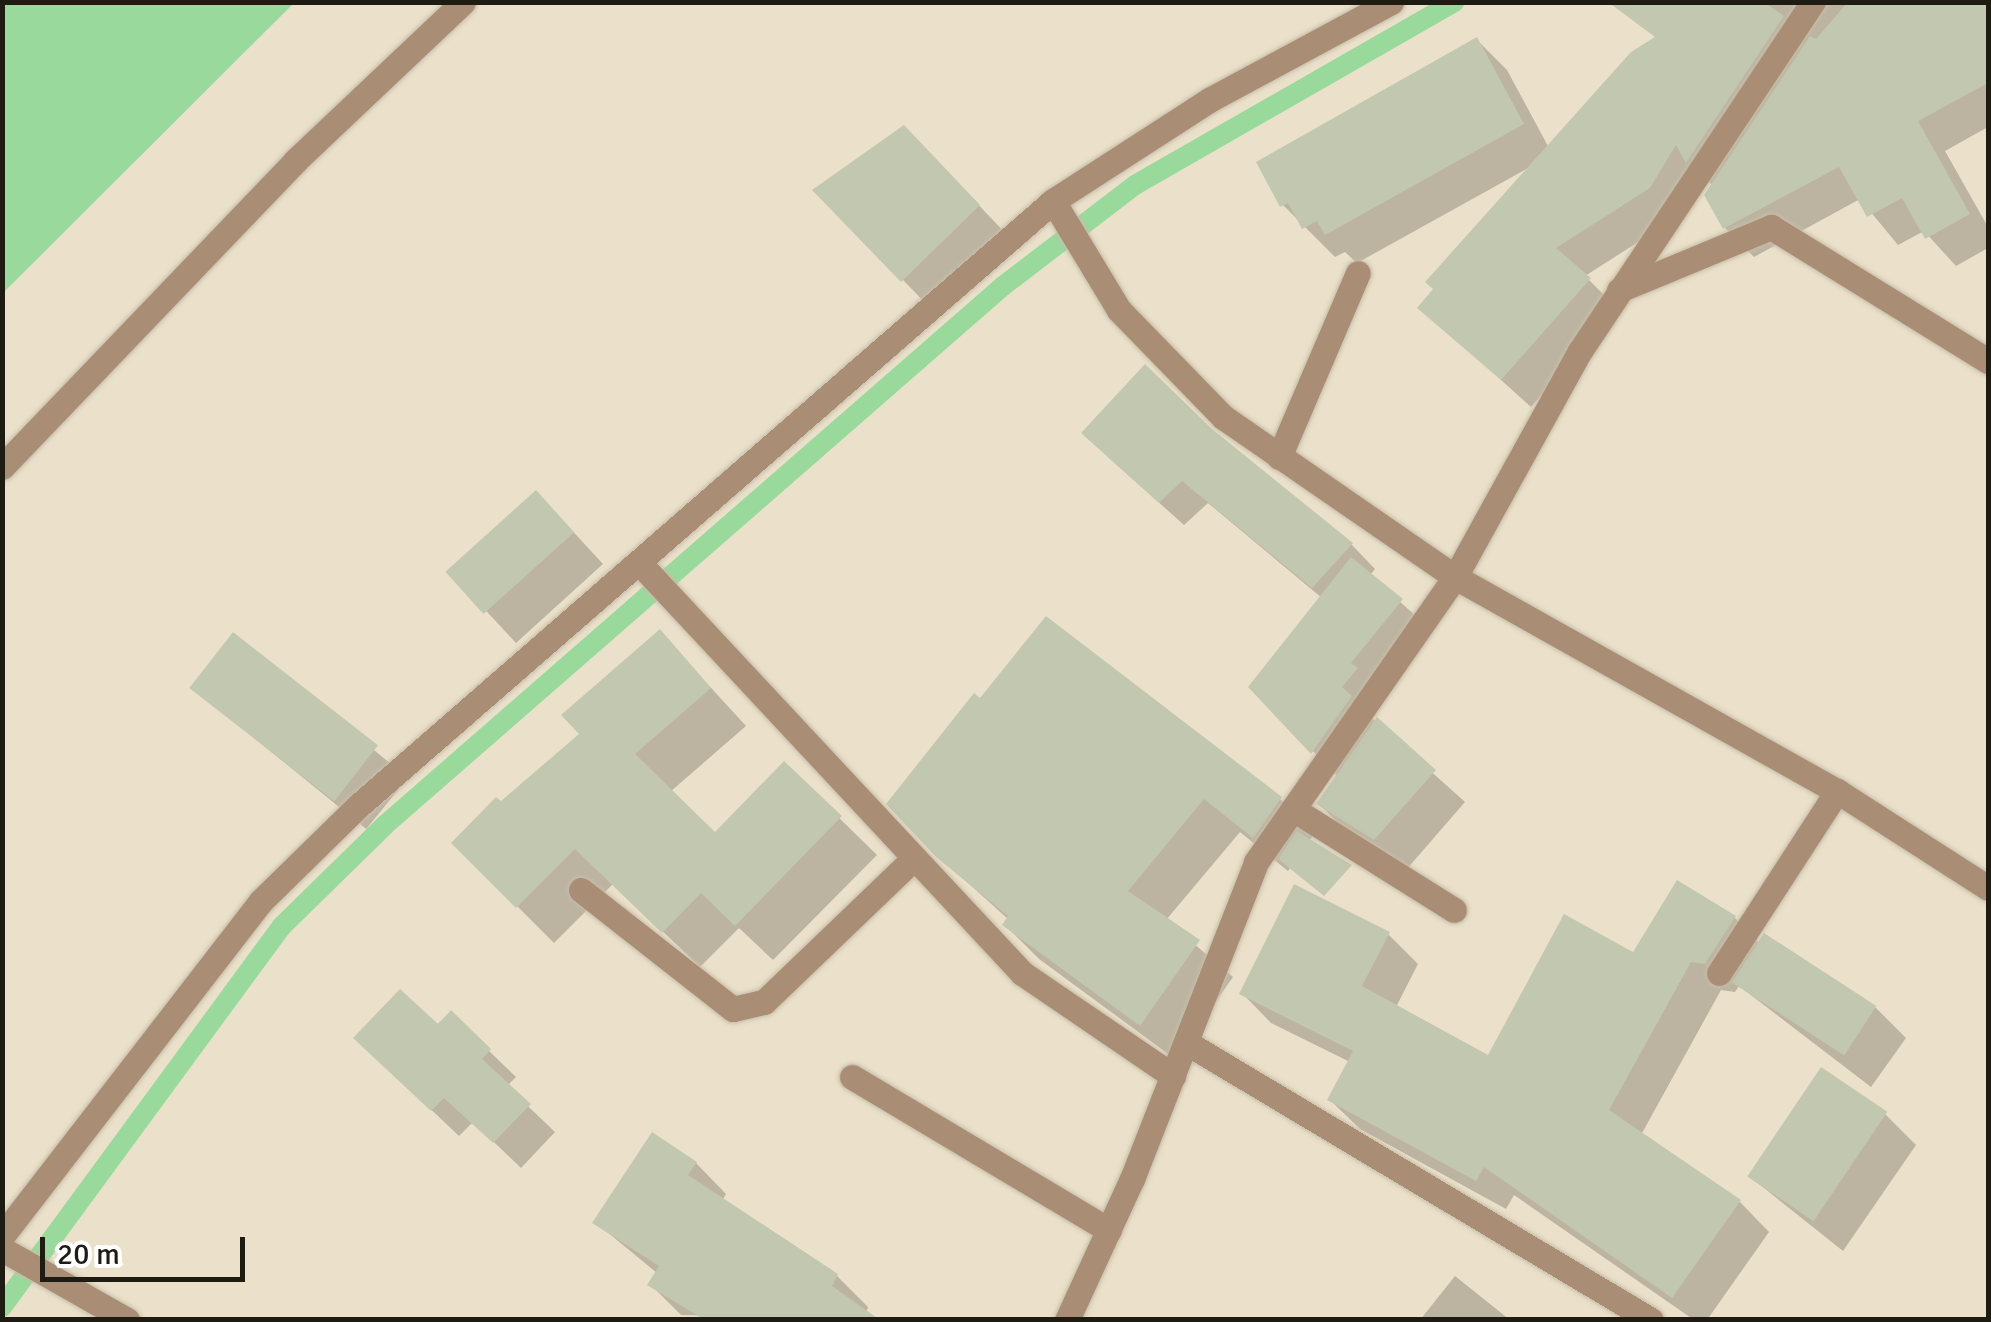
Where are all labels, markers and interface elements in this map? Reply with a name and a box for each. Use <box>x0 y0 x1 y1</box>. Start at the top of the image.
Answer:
scale bar <box>45 1217 250 1279</box>
text: 20 m <box>57 1236 120 1273</box>

